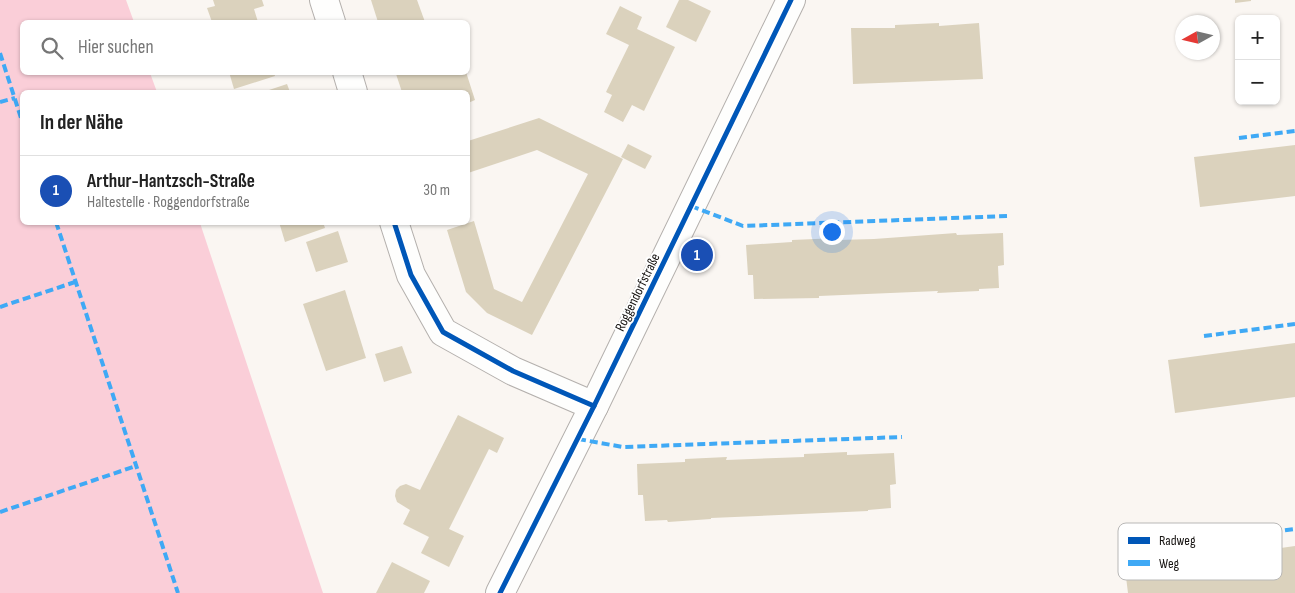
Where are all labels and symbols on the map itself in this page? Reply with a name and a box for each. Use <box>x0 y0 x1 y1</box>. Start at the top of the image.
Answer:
north arrow <box>1175 15 1220 60</box>
your location <box>819 219 845 245</box>
pin: 1 <box>681 236 713 274</box>
street label: Roggendorfstraße <box>611 250 664 334</box>
legend <box>1118 523 1282 580</box>
text: Radweg <box>1159 532 1196 549</box>
text: Weg <box>1159 555 1180 572</box>

